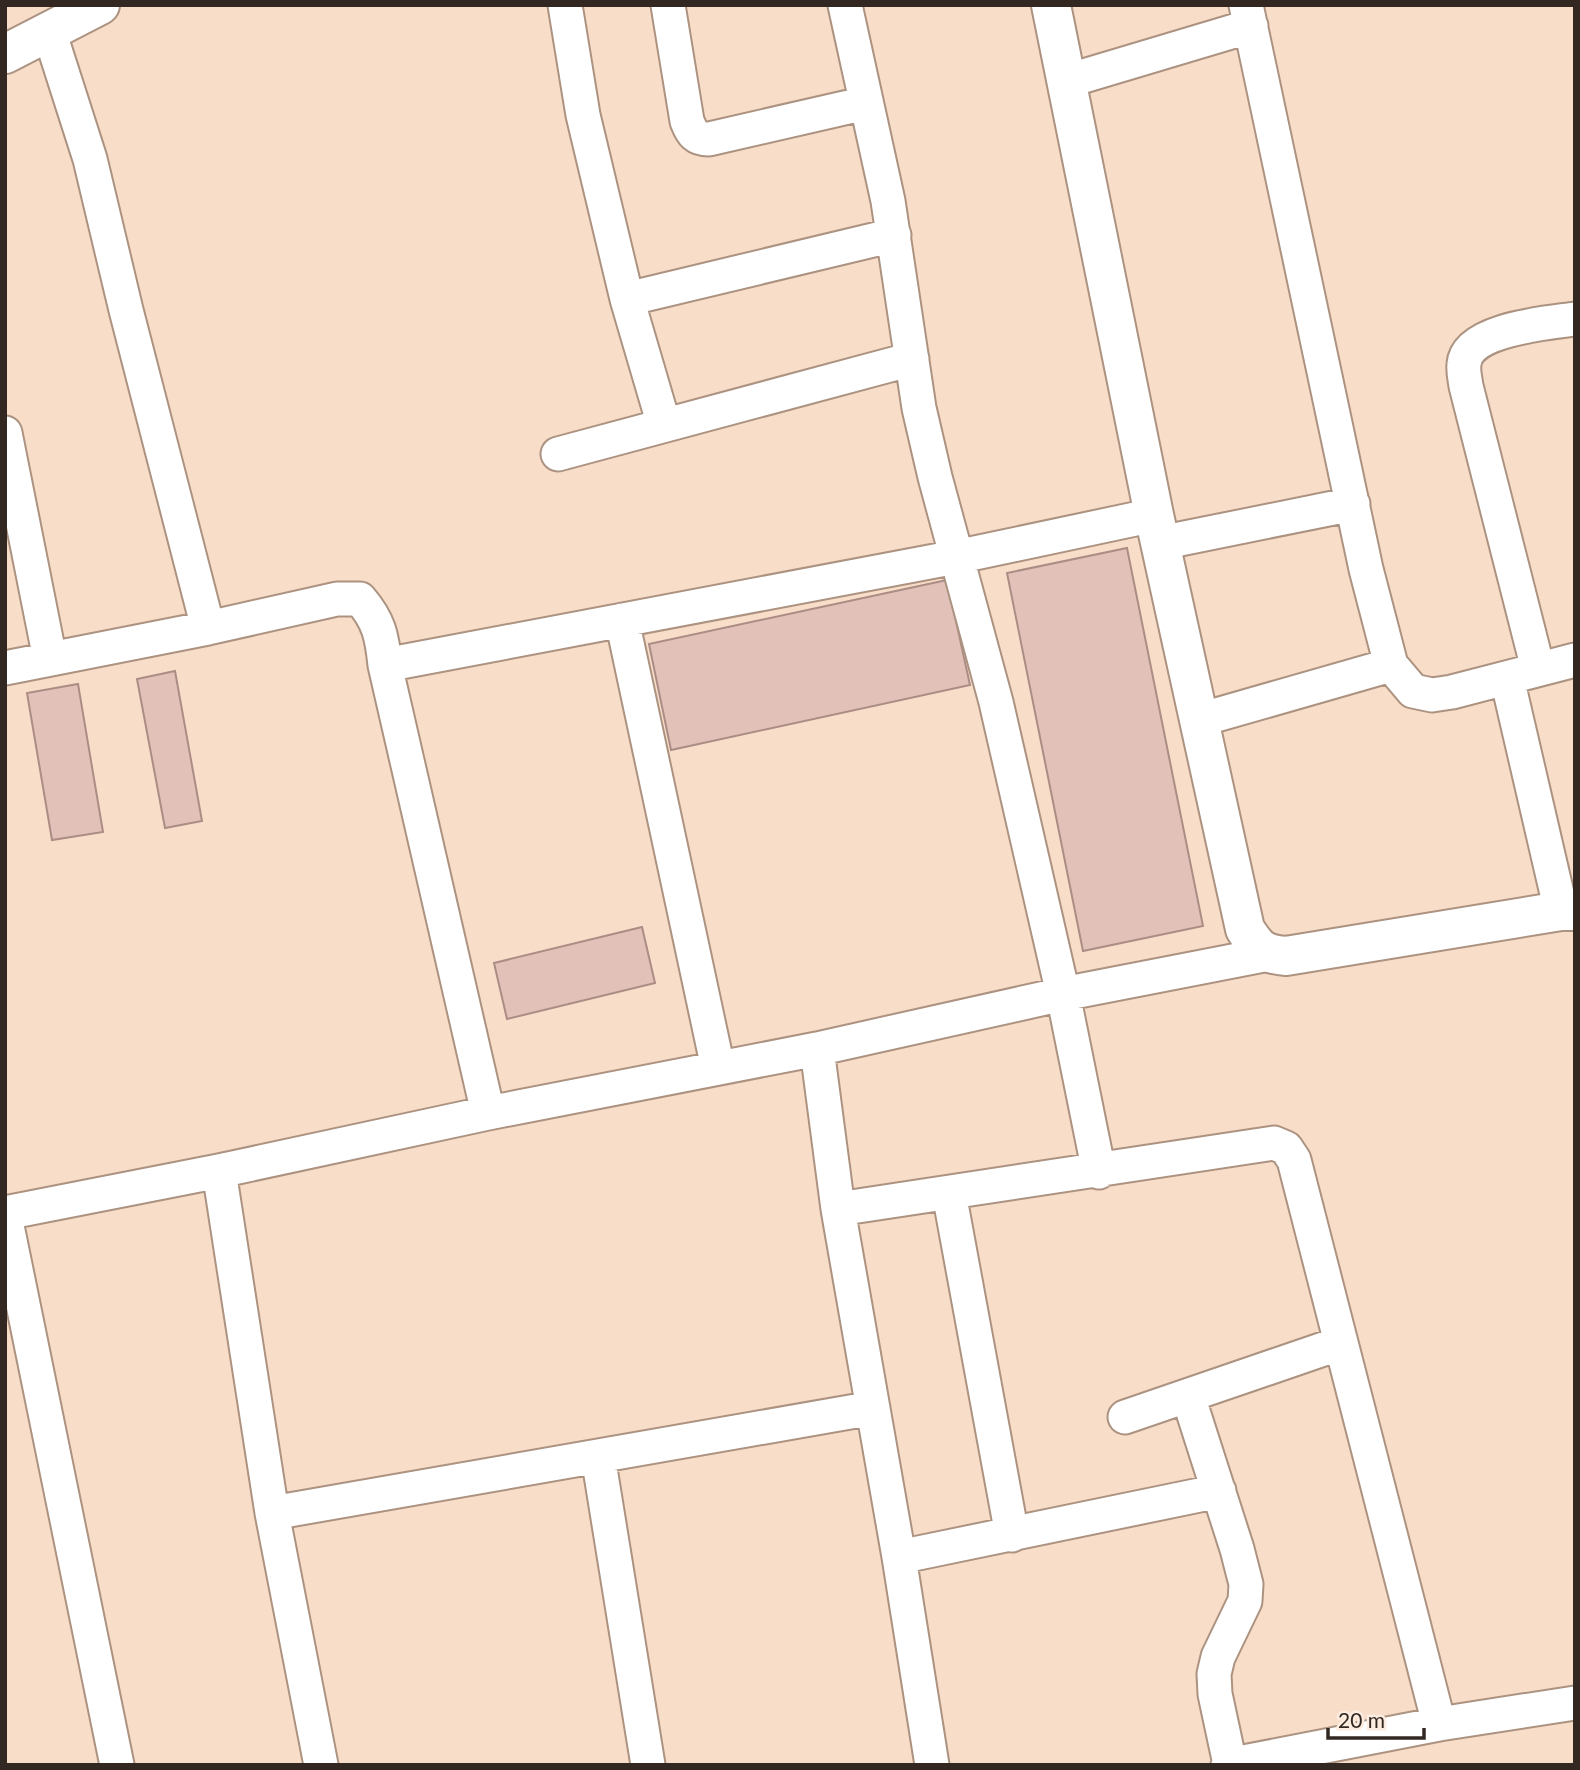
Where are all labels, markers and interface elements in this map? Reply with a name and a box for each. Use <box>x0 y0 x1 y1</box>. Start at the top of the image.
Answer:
scale bar <box>1328 1696 1424 1740</box>
text: 20 m <box>1338 1707 1385 1732</box>

